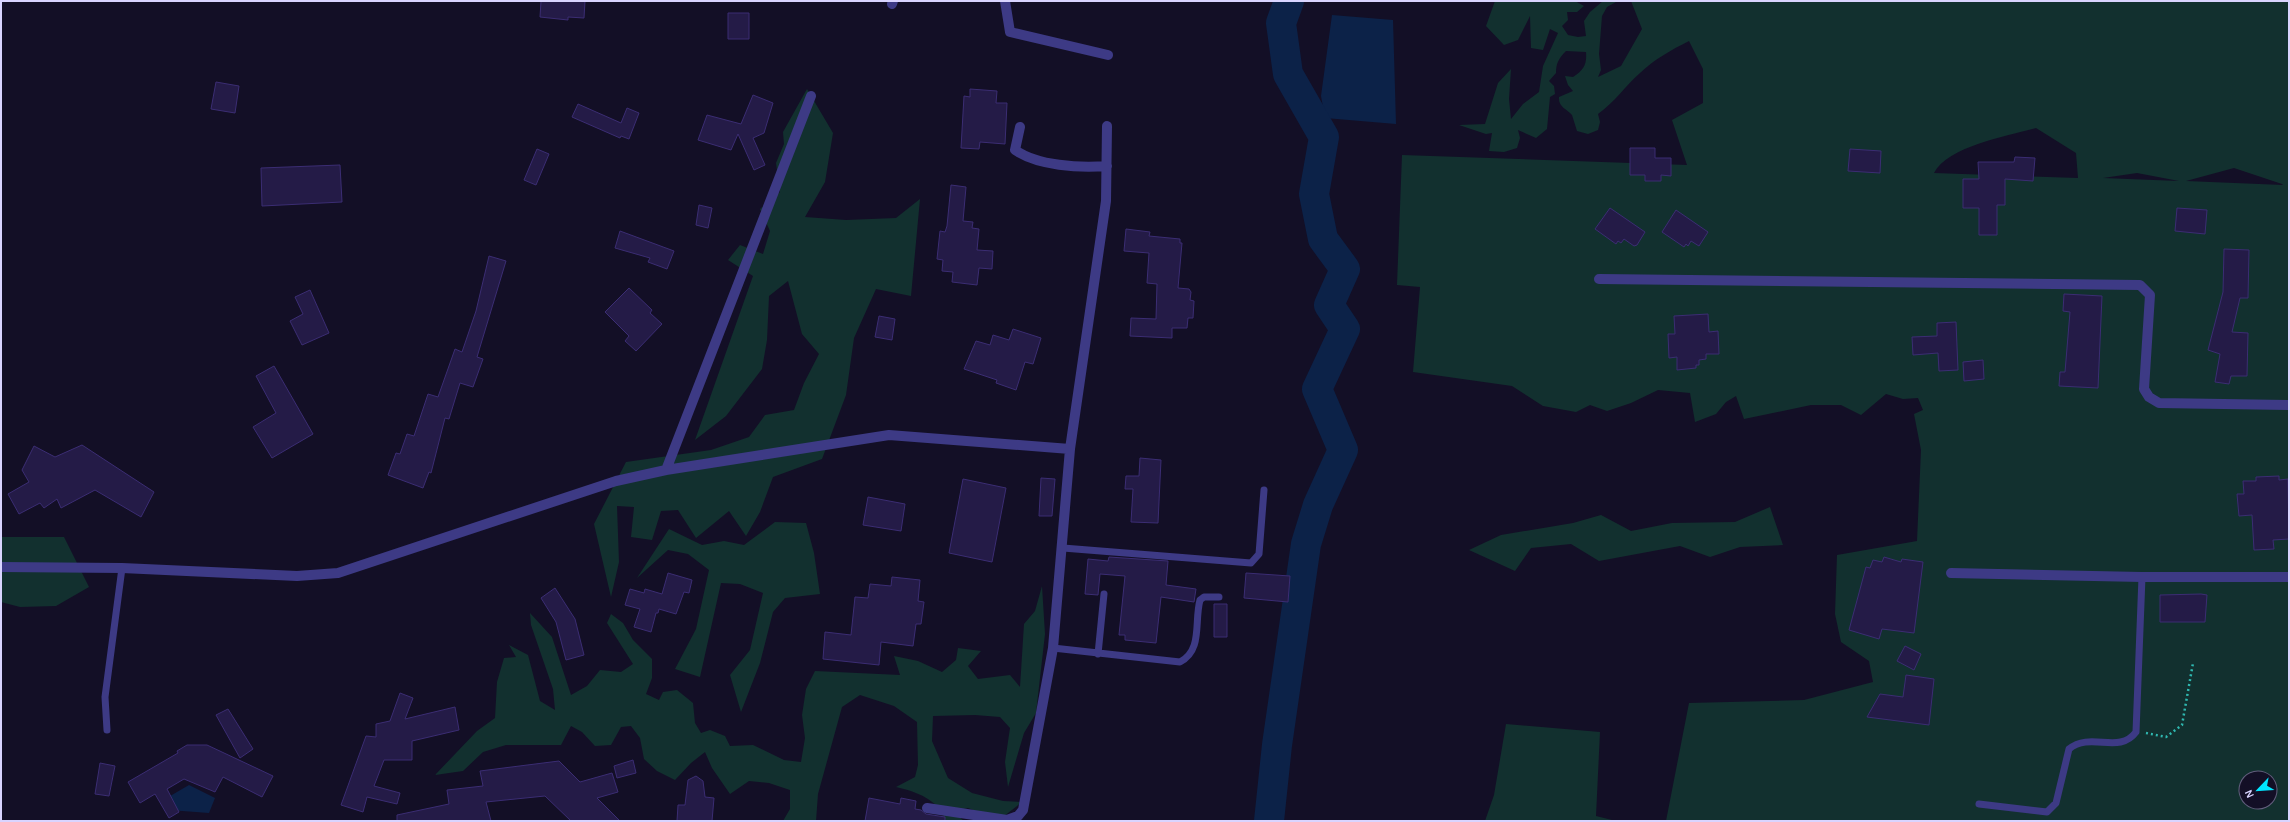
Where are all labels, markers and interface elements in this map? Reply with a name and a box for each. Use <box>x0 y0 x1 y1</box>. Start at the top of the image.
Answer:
north arrow <box>2238 770 2278 810</box>
text: N <box>2242 788 2257 800</box>

